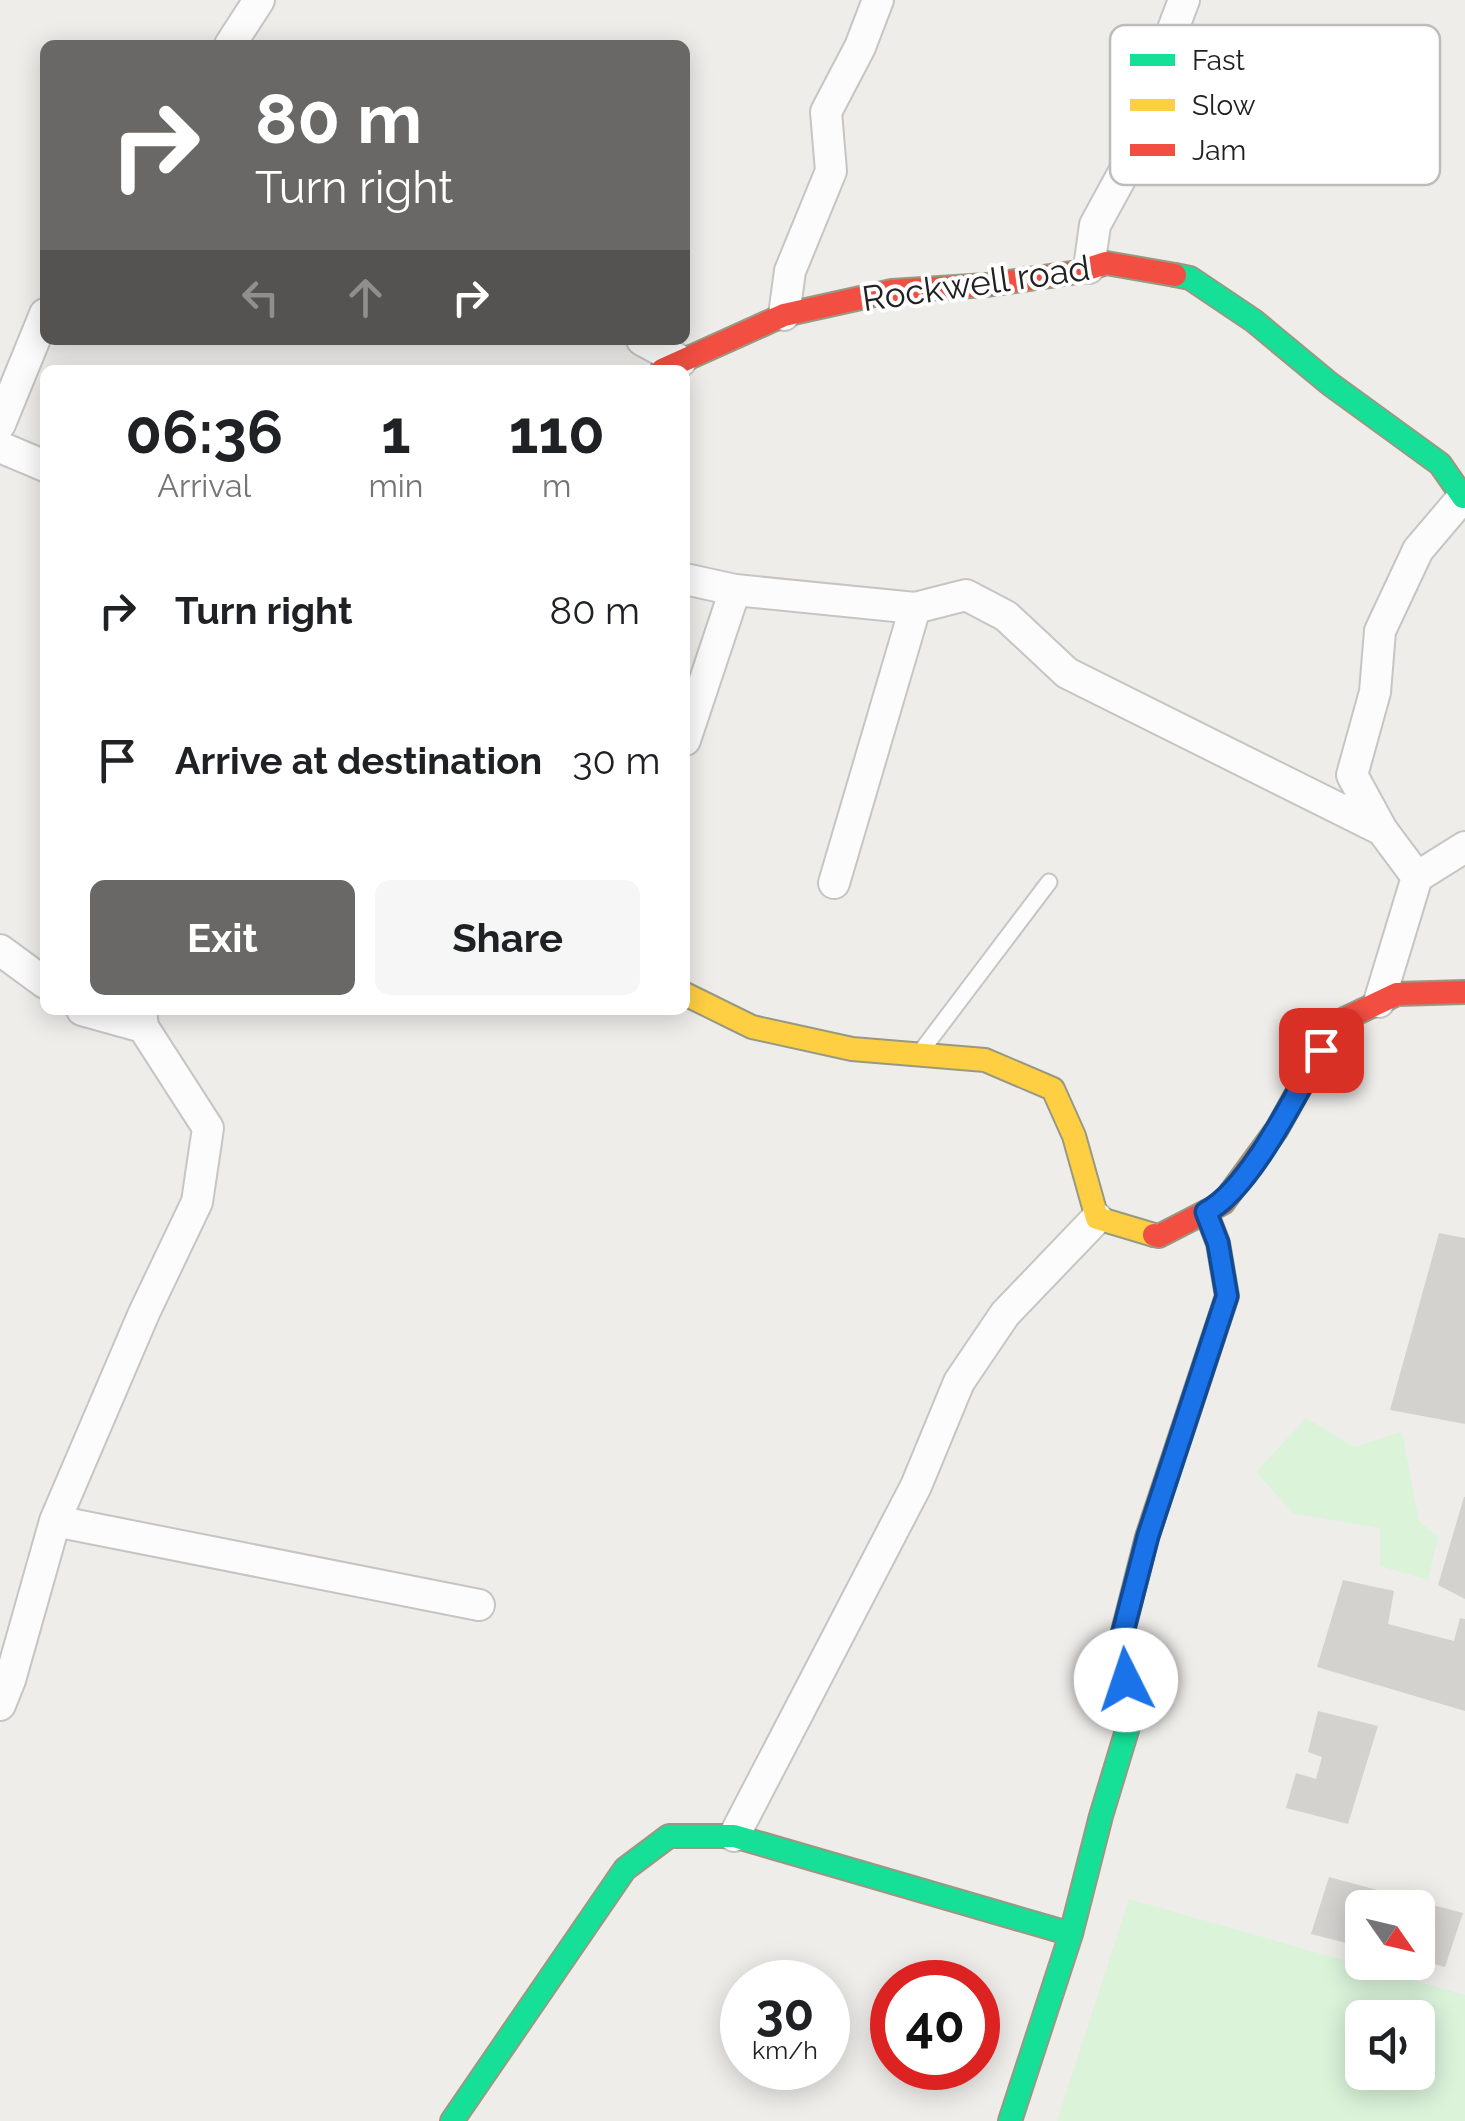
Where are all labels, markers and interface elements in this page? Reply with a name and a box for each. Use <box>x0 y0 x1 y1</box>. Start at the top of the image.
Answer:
legend <box>1110 25 1440 185</box>
text: Fast <box>1192 44 1245 77</box>
text: 80 m <box>255 77 422 159</box>
icon: right <box>90 80 220 210</box>
text: Slow <box>1192 89 1256 122</box>
text: Jam <box>1192 134 1246 167</box>
text: Turn right <box>255 161 453 214</box>
street label: Rockwell road <box>859 247 1093 319</box>
icon: left <box>233 270 288 325</box>
icon: ahead <box>338 270 393 325</box>
icon: right <box>443 270 498 325</box>
text: 06:36 <box>125 397 283 467</box>
text: 1 <box>381 397 411 467</box>
text: 110 <box>509 397 605 467</box>
text: Arrival <box>157 467 251 504</box>
text: min <box>368 467 423 504</box>
text: m <box>542 467 571 504</box>
icon: right <box>90 583 145 638</box>
text: Turn right <box>175 588 352 633</box>
text: 80 m <box>550 588 640 633</box>
icon: arrive <box>90 733 145 788</box>
text: Arrive at destination <box>175 738 542 783</box>
text: 30 m <box>572 738 660 783</box>
button: Exit <box>90 880 355 995</box>
button: Share <box>375 880 640 995</box>
pin <box>1279 1008 1364 1093</box>
icon: arrive <box>1294 1023 1349 1078</box>
position arrow <box>1074 1628 1178 1732</box>
north arrow <box>1345 1890 1435 1980</box>
map controls <box>1345 1890 1435 2090</box>
speed limit sign: 40 <box>870 1960 1000 2090</box>
text: 30 <box>756 1983 814 2042</box>
button: sound <box>1345 2000 1435 2090</box>
text: km/h <box>752 2035 818 2065</box>

